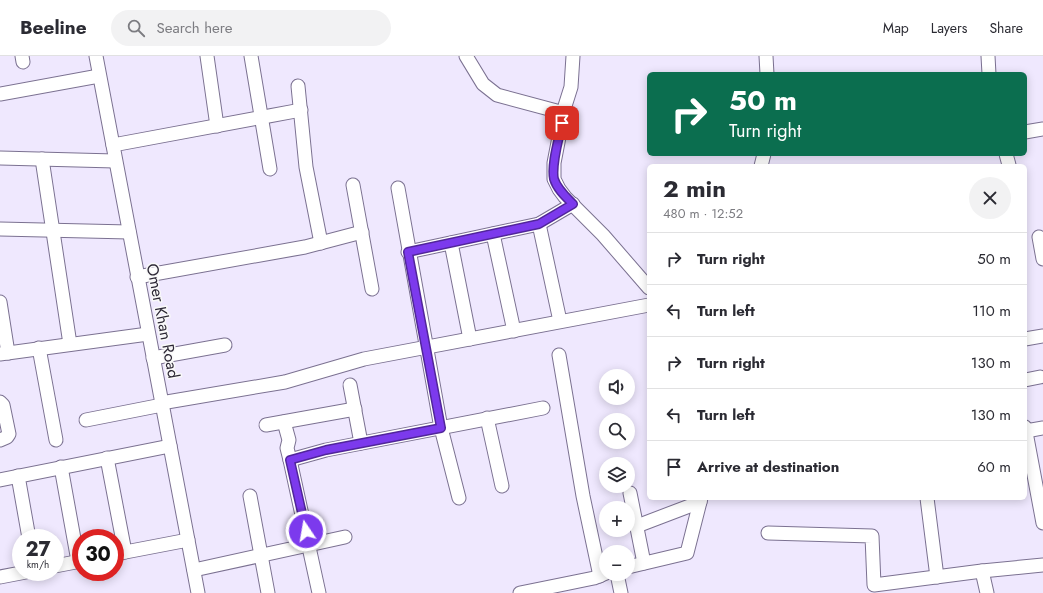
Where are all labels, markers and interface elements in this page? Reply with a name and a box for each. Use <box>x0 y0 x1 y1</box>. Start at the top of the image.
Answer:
search box <box>111 10 391 46</box>
text: Beeline <box>20 14 87 41</box>
icon: search <box>125 17 147 39</box>
text: Search here <box>157 17 232 39</box>
text: Map <box>883 18 909 38</box>
text: Layers <box>931 18 967 38</box>
text: Share <box>989 18 1023 38</box>
text: 50 m <box>729 80 797 121</box>
icon: right <box>663 88 715 140</box>
pin <box>545 106 579 140</box>
icon: arrive <box>551 112 573 134</box>
text: Turn right <box>729 118 801 144</box>
text: 2 min <box>663 171 726 206</box>
button: close <box>969 177 1011 219</box>
text: 480 m · 12:52 <box>663 204 743 223</box>
icon: right <box>663 248 685 270</box>
text: Turn right <box>697 248 765 270</box>
text: 50 m <box>977 248 1011 270</box>
street label: Omer Khan Road <box>141 262 185 380</box>
icon: left <box>663 300 685 322</box>
text: Turn left <box>697 300 755 322</box>
text: 110 m <box>972 300 1011 322</box>
icon: right <box>663 352 685 374</box>
text: Turn right <box>697 352 765 374</box>
text: 130 m <box>971 352 1011 374</box>
map controls <box>599 369 635 581</box>
button: sound <box>599 369 635 405</box>
icon: left <box>663 404 685 426</box>
text: Turn left <box>697 404 755 426</box>
text: 130 m <box>971 404 1011 426</box>
button: search <box>599 413 635 449</box>
icon: arrive <box>663 456 685 478</box>
text: Arrive at destination <box>697 456 839 478</box>
text: 60 m <box>977 456 1011 478</box>
button: layers <box>599 457 635 493</box>
button: + <box>599 501 635 537</box>
position arrow <box>285 510 327 552</box>
speed limit sign: 30 <box>72 529 124 581</box>
text: 27 <box>25 535 51 564</box>
button: − <box>599 545 635 581</box>
text: km/h <box>27 557 49 572</box>

